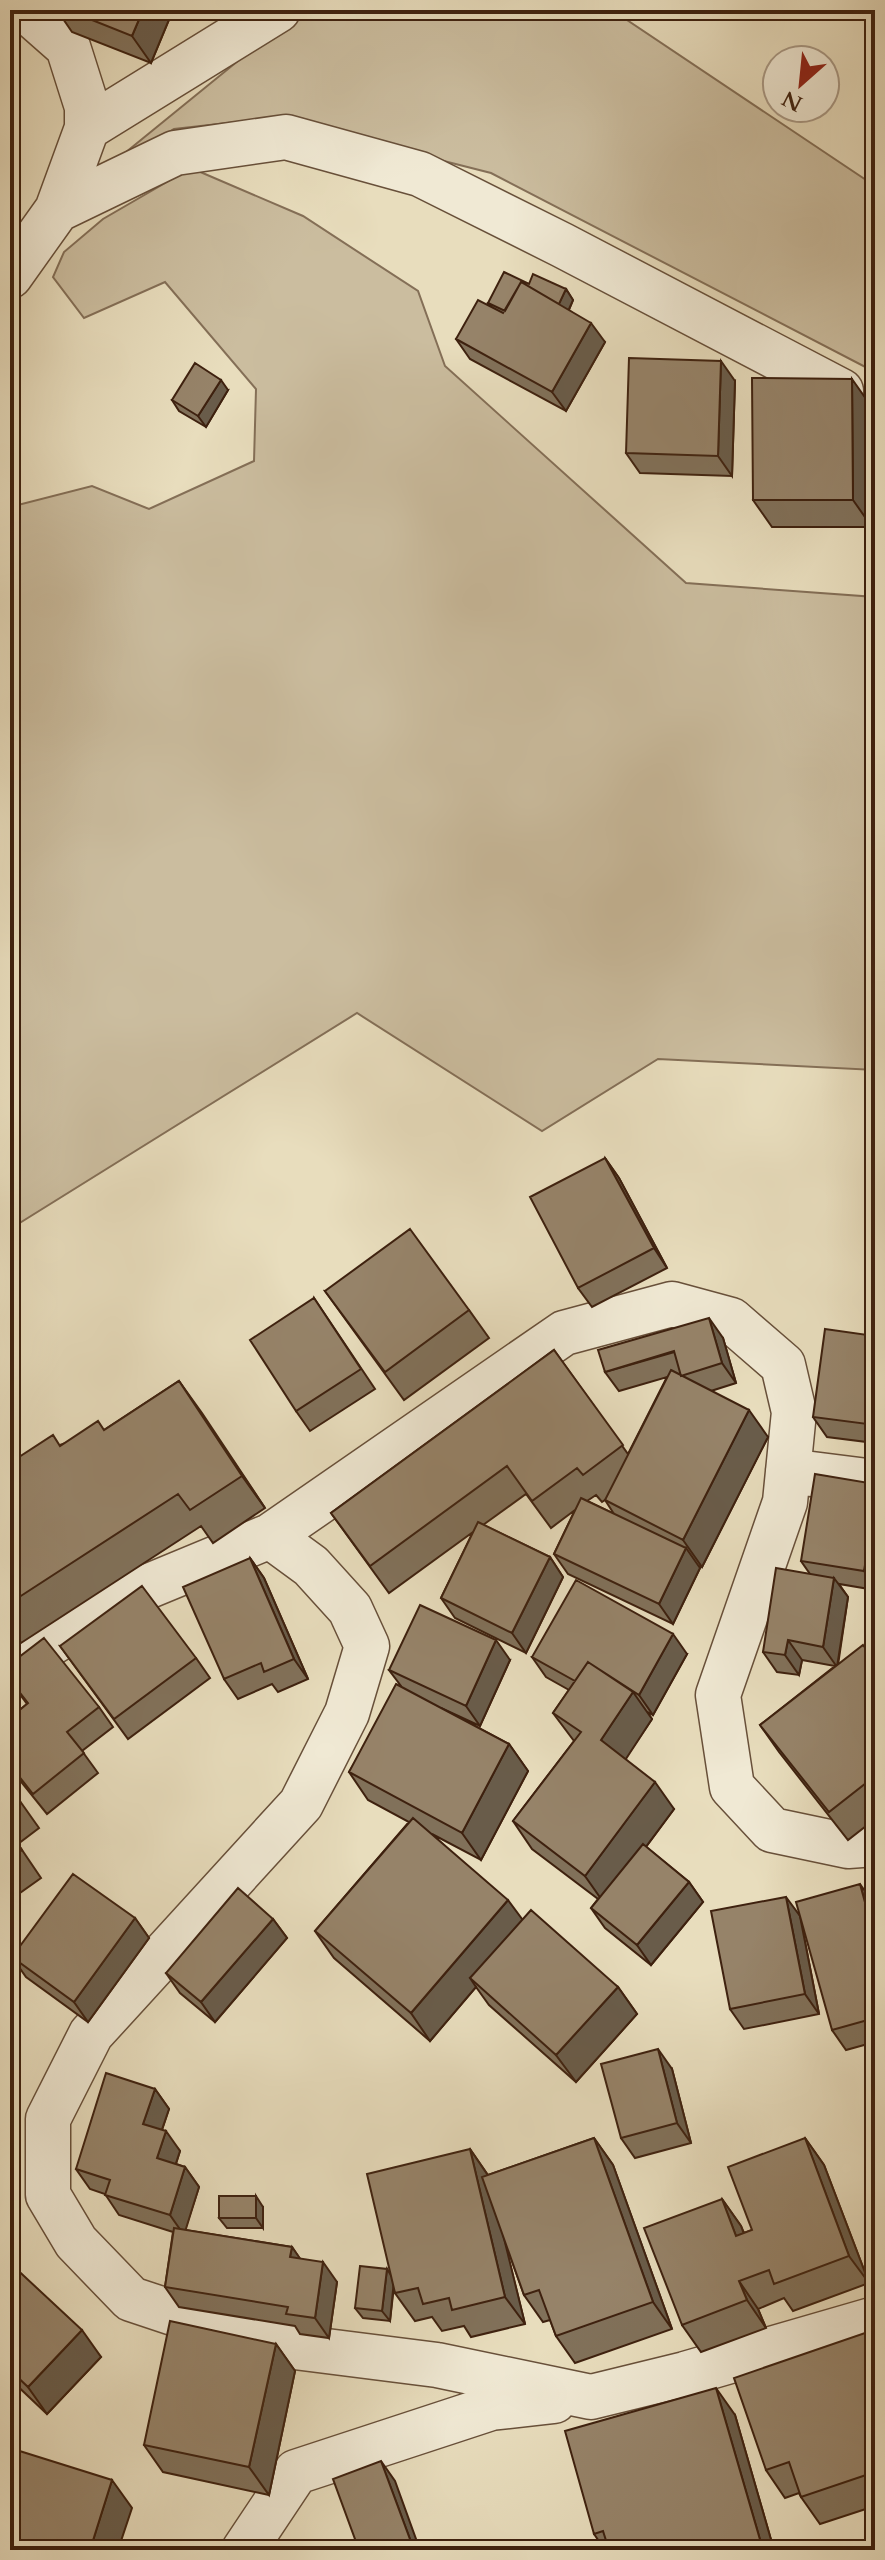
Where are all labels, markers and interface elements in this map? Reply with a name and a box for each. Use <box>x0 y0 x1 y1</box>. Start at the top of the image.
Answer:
north arrow <box>761 44 841 124</box>
text: N <box>777 83 808 119</box>

